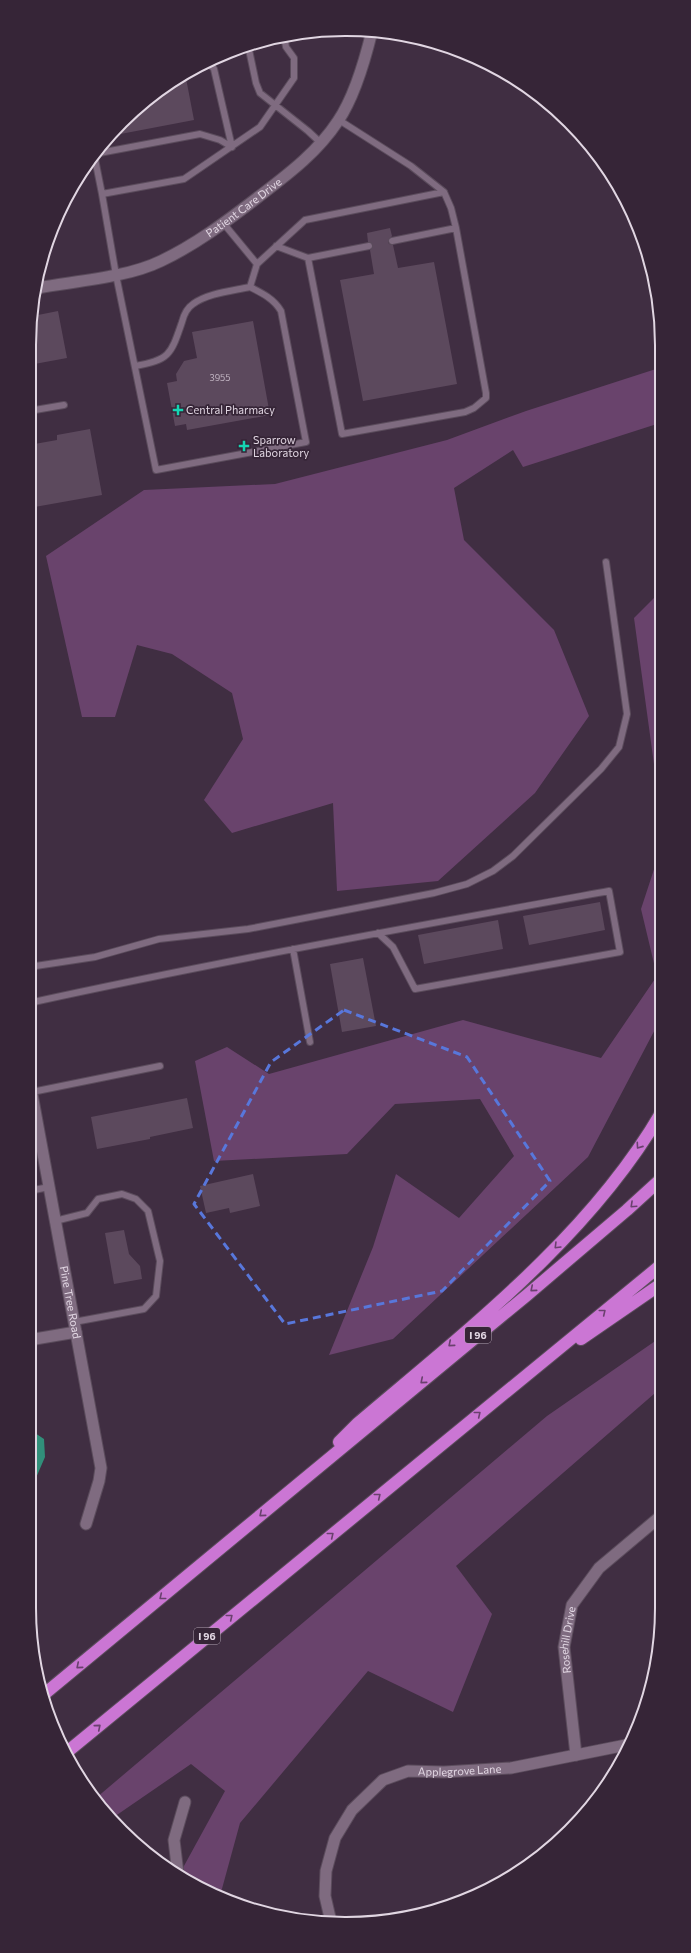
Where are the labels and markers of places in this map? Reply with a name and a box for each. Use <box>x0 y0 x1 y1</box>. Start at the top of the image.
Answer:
place label: Central Pharmacy <box>186 403 275 416</box>
marker: Central Pharmacy <box>173 405 183 415</box>
place label: Sparrow Laboratory <box>253 433 310 459</box>
marker: Sparrow Laboratory <box>238 440 250 452</box>

